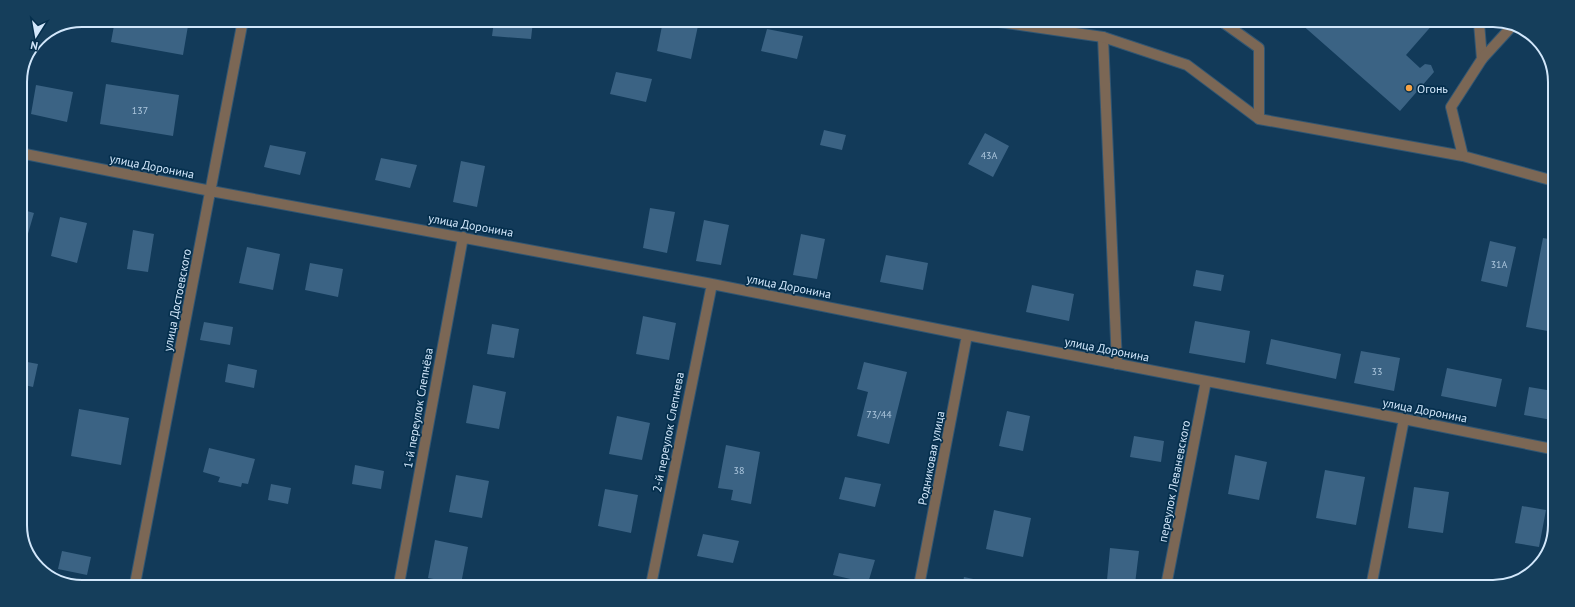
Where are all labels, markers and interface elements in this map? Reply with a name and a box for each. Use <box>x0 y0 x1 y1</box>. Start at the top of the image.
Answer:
north arrow <box>16 16 56 56</box>
text: N <box>29 38 39 53</box>
place label: Огонь <box>1417 81 1448 96</box>
marker: Огонь <box>1404 83 1414 93</box>
house number: 137 <box>132 104 148 117</box>
house number: 43А <box>981 149 998 162</box>
street label: улица Доронина <box>108 150 196 182</box>
street label: улица Доронина <box>427 210 515 240</box>
street label: улица Достоевского <box>160 248 194 352</box>
house number: 31А <box>1491 258 1508 271</box>
street label: улица Доронина <box>745 270 833 302</box>
street label: улица Доронина <box>1063 333 1151 365</box>
street label: 1-й переулок Слепнёва <box>400 347 436 469</box>
house number: 33 <box>1372 365 1382 378</box>
street label: 2-й переулок Слепнева <box>649 371 687 493</box>
street label: улица Доронина <box>1381 394 1469 426</box>
house number: 73/44 <box>866 408 892 421</box>
street label: Родниковая улица <box>915 410 947 506</box>
street label: переулок Леваневского <box>1155 419 1193 543</box>
house number: 38 <box>734 464 744 477</box>

